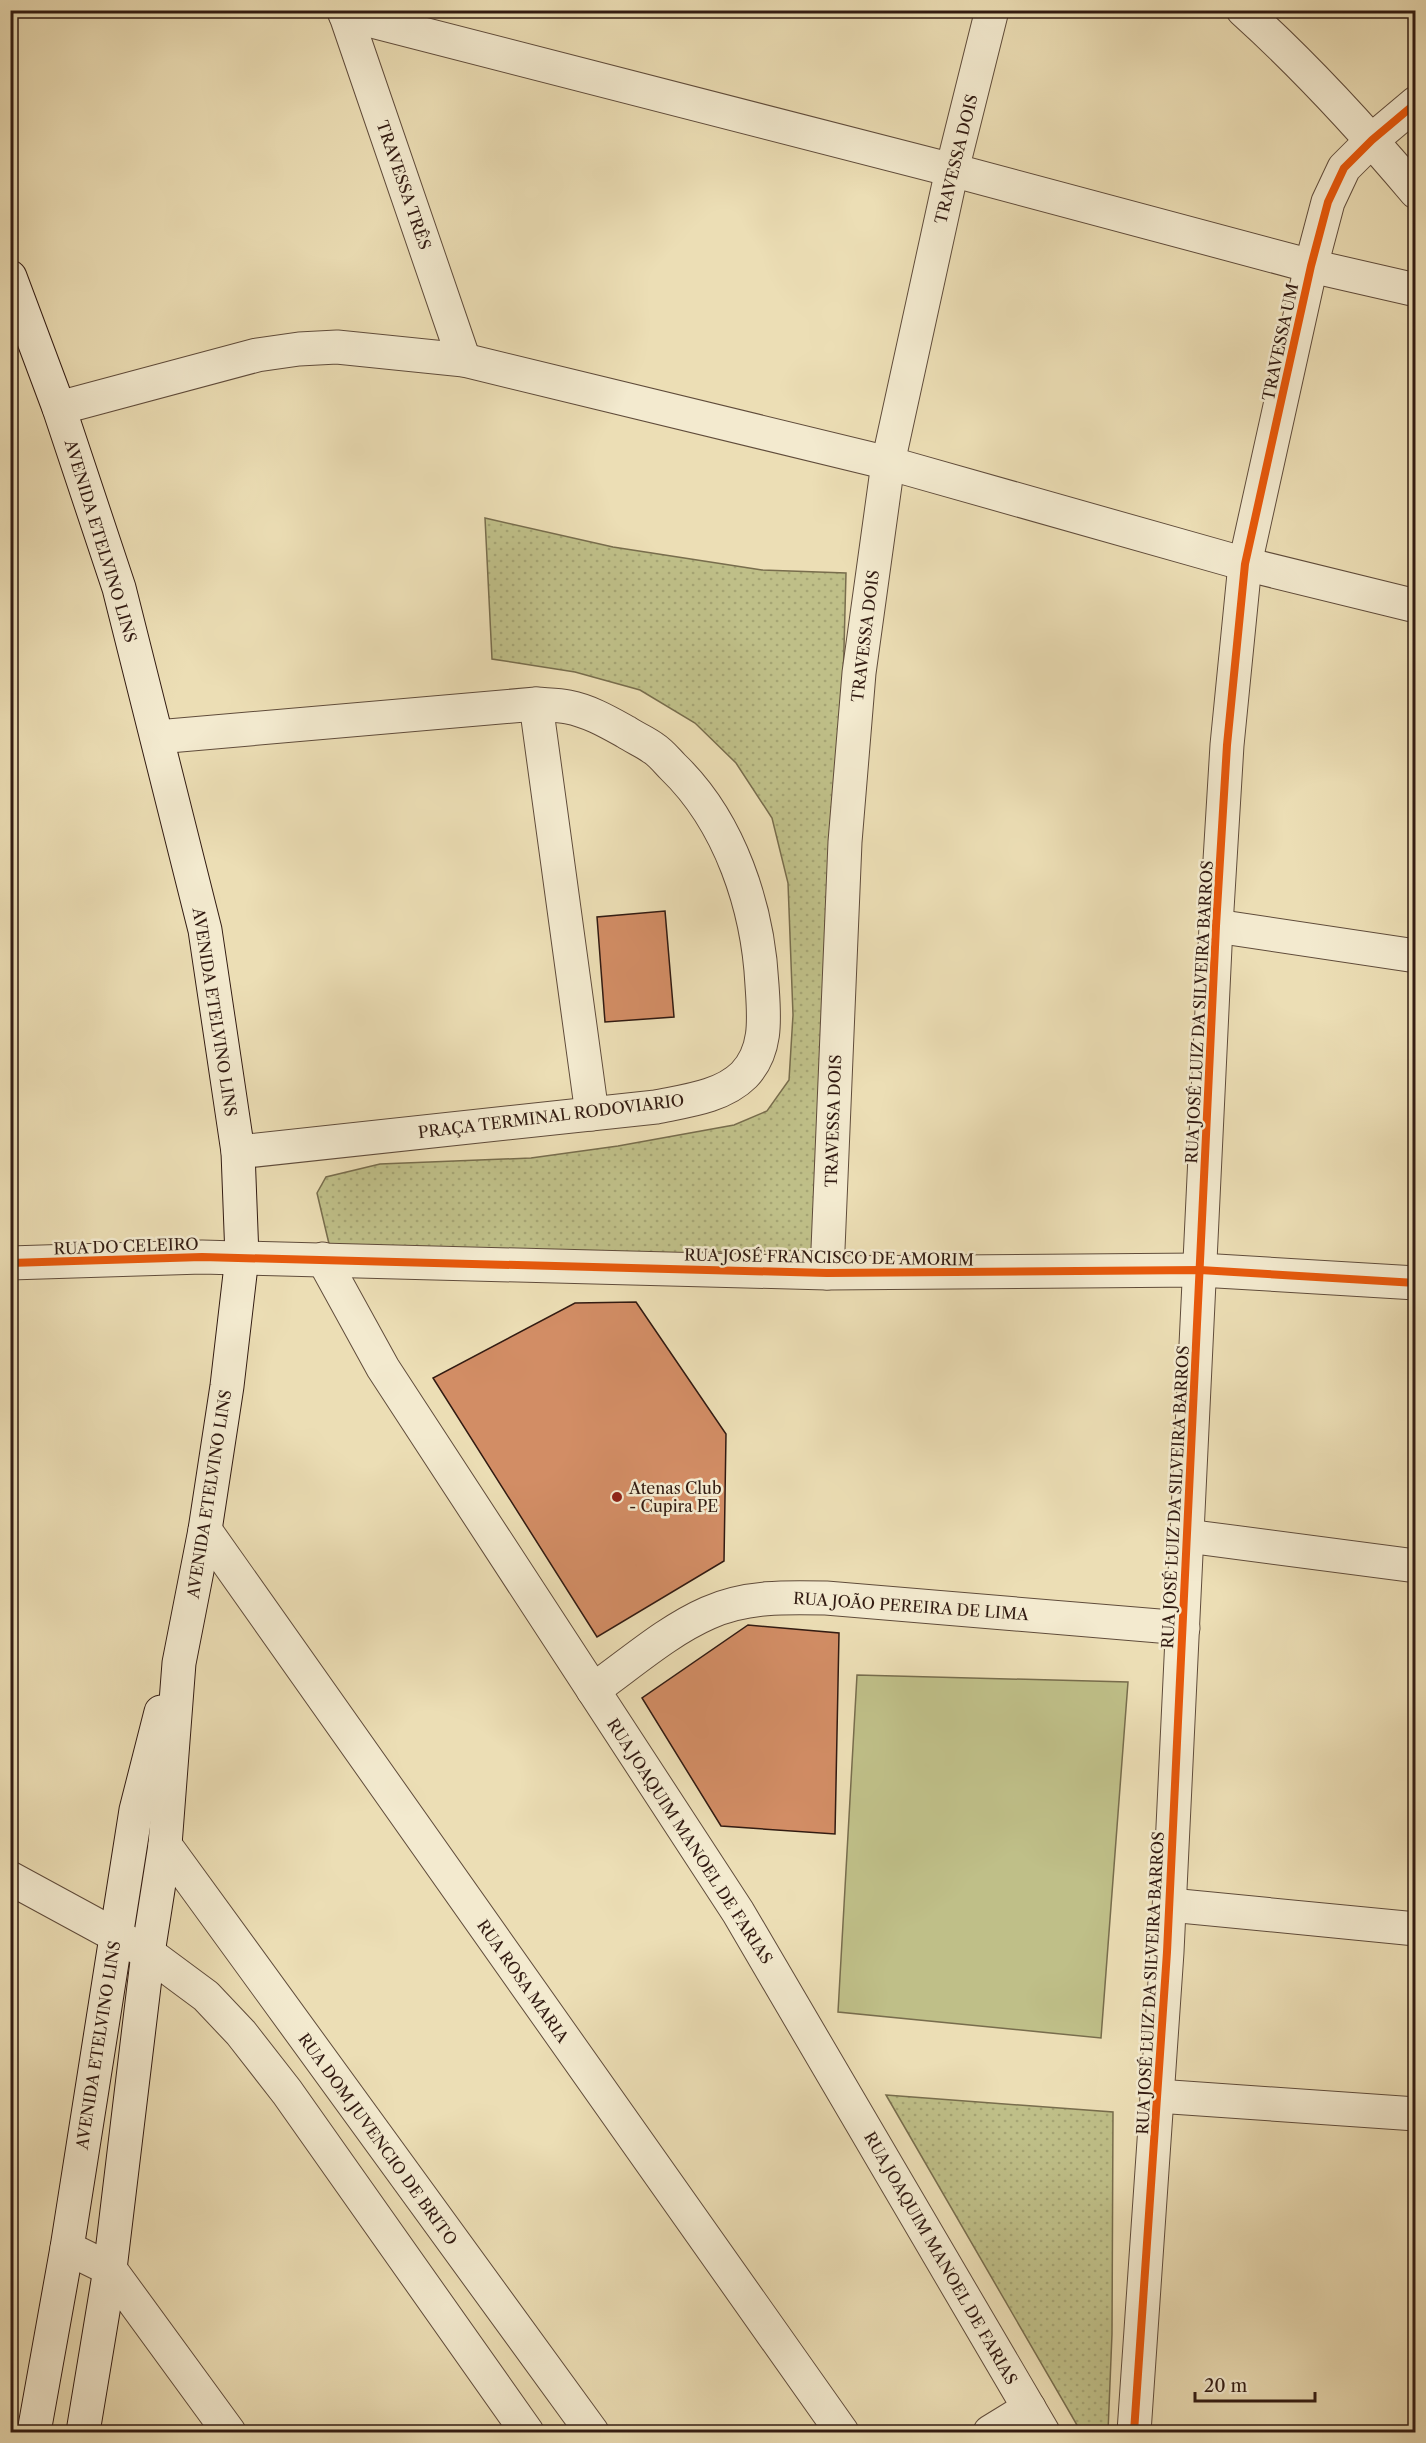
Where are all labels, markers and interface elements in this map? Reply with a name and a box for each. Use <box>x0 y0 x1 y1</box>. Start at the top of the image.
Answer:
street label: TRAVESSA DOIS <box>930 92 982 226</box>
street label: TRAVESSA TRÊS <box>373 118 435 252</box>
street label: TRAVESSA UM <box>1258 281 1302 403</box>
street label: AVENIDA ETELVINO LINS <box>60 436 141 645</box>
street label: TRAVESSA DOIS <box>847 569 883 703</box>
street label: RUA JOSÉ LUIZ DA SILVEIRA BARROS <box>1181 860 1217 1164</box>
street label: AVENIDA ETELVINO LINS <box>188 905 241 1118</box>
street label: TRAVESSA DOIS <box>821 1054 845 1188</box>
street label: PRAÇA TERMINAL RODOVIARIO <box>417 1090 685 1142</box>
street label: RUA DO CELEIRO <box>53 1233 199 1259</box>
street label: RUA JOSÉ FRANCISCO DE AMORIM <box>684 1244 974 1270</box>
street label: RUA JOSÉ LUIZ DA SILVEIRA BARROS <box>1157 1345 1193 1649</box>
street label: AVENIDA ETELVINO LINS <box>182 1388 235 1601</box>
place label: Atenas Club - Cupira PE <box>628 1478 722 1516</box>
marker: Atenas Club - Cupira PE <box>610 1490 624 1504</box>
street label: RUA JOÃO PEREIRA DE LIMA <box>792 1587 1031 1624</box>
street label: RUA JOAQUIM MANOEL DE FARIAS <box>603 1714 777 1968</box>
street label: RUA JOSÉ LUIZ DA SILVEIRA BARROS <box>1132 1831 1168 2135</box>
street label: RUA ROSA MARIA <box>473 1915 574 2047</box>
street label: AVENIDA ETELVINO LINS <box>71 1939 124 2152</box>
street label: RUA DOM JUVENCIO DE BRITO <box>294 2029 462 2249</box>
street label: RUA JOAQUIM MANOEL DE FARIAS <box>860 2128 1022 2388</box>
scale bar <box>1195 2365 1315 2403</box>
text: 20 m <box>1204 2375 1248 2397</box>

